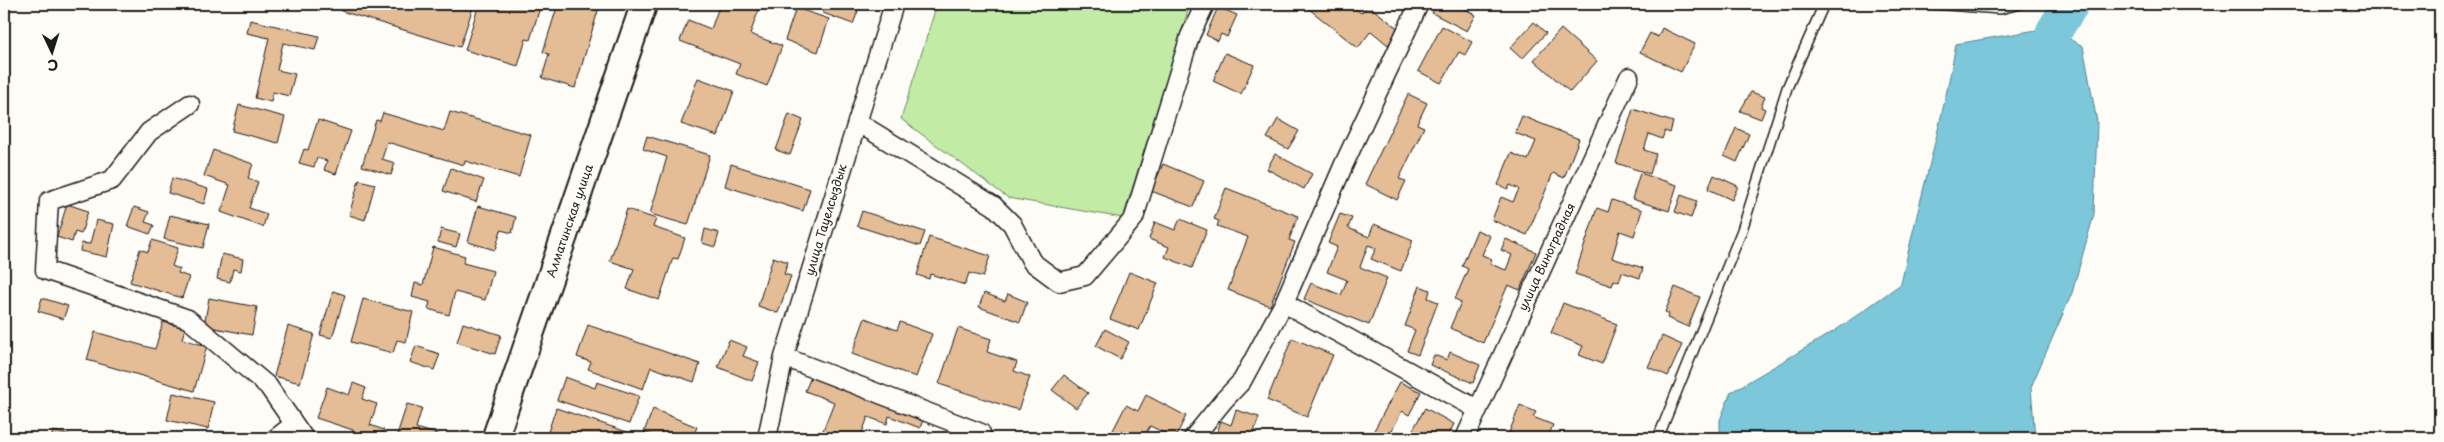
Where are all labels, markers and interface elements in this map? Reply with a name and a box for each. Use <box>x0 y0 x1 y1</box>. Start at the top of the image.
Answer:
north arrow <box>28 28 78 78</box>
text: С <box>47 55 59 76</box>
street label: Алматинская улица <box>541 161 597 280</box>
street label: улица Тауелсыздык <box>799 161 851 278</box>
street label: улица Виноградная <box>1513 200 1579 314</box>

